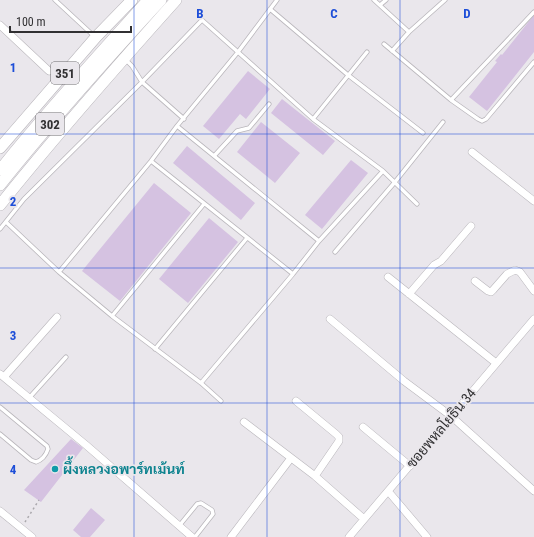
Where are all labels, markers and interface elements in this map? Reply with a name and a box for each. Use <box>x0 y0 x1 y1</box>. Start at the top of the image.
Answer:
text: B <box>196 6 204 21</box>
text: C <box>330 6 338 21</box>
text: D <box>463 6 471 21</box>
scale bar <box>10 8 131 34</box>
text: 100 m <box>16 15 46 29</box>
text: 1 <box>10 60 16 75</box>
road number: 351 <box>51 62 79 84</box>
road number: 302 <box>36 113 64 135</box>
text: 2 <box>10 194 17 209</box>
text: 3 <box>10 328 16 343</box>
street label: ซอยพหลโยธิน 34 <box>403 385 479 471</box>
place label: ผึ้งหลวงอพาร์ทเม้นท์ <box>63 456 186 477</box>
text: 4 <box>10 462 17 477</box>
marker: ผึ้งหลวงอพาร์ทเม้นท์ <box>50 464 60 474</box>

